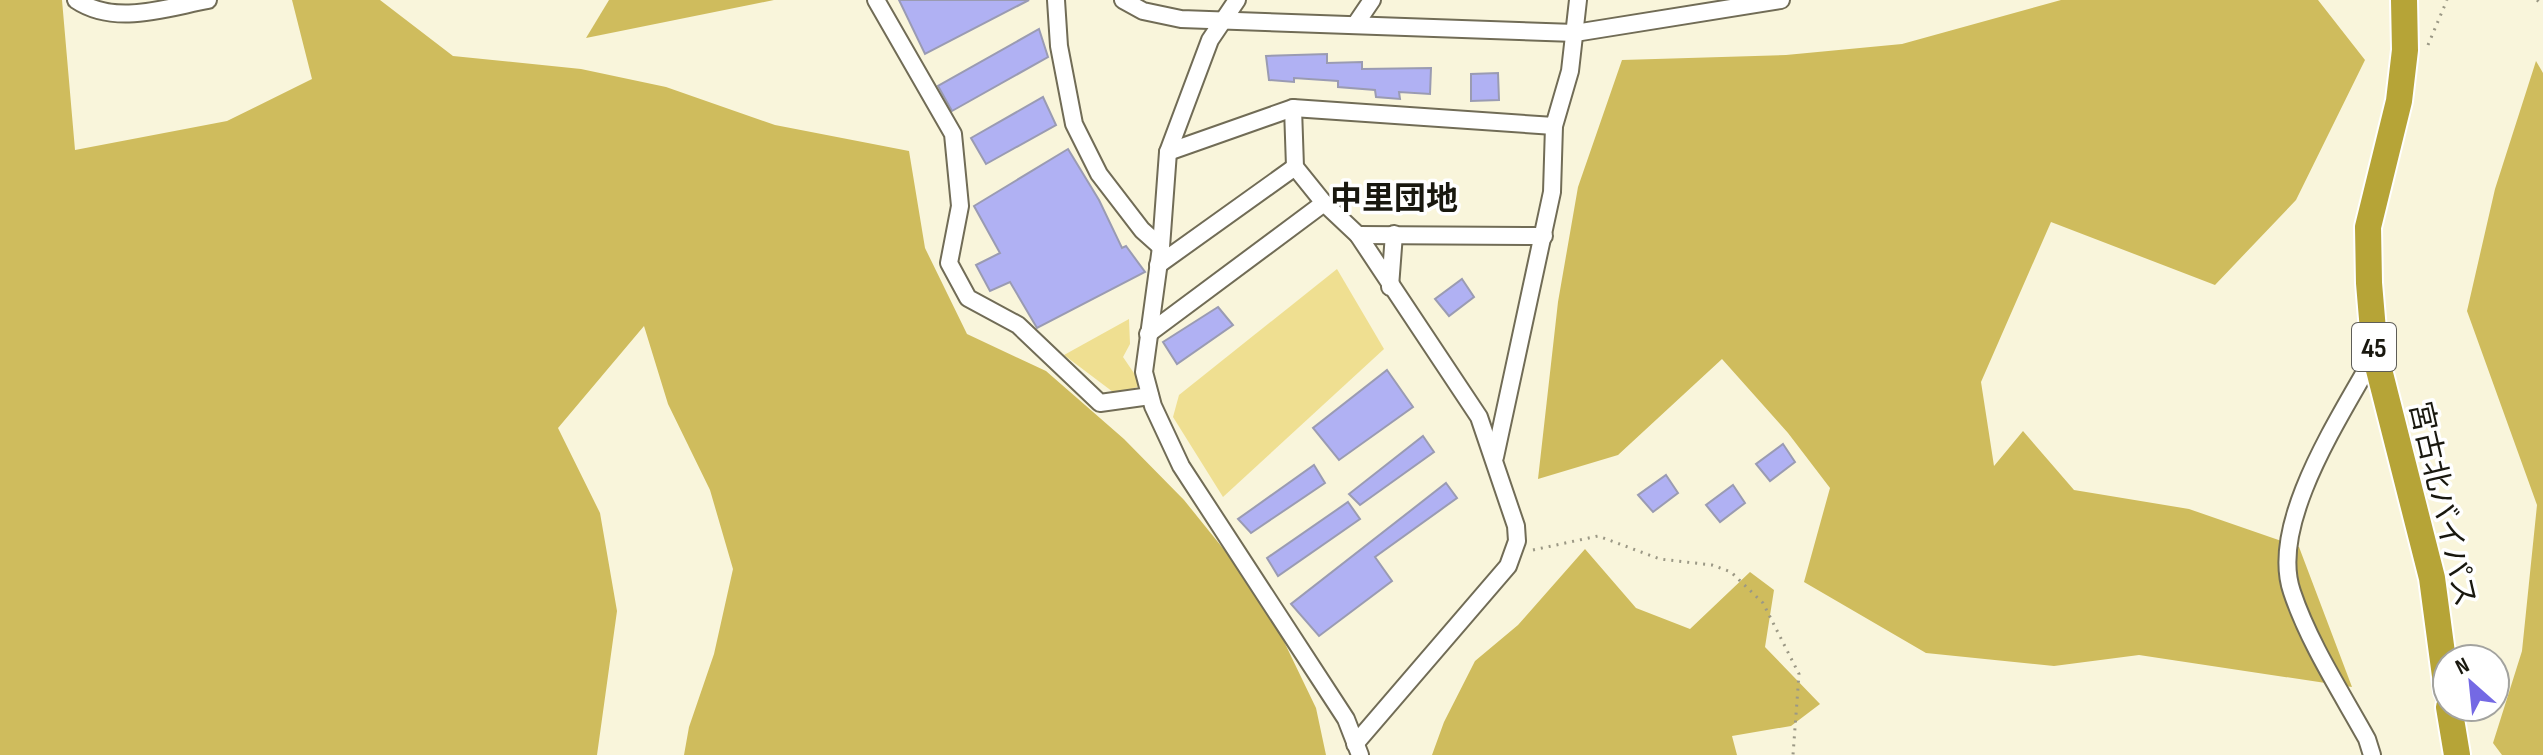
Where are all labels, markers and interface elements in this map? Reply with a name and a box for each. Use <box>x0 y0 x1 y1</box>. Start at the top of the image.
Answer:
district label: 中里団地 <box>1330 180 1458 219</box>
road number: 45 <box>2352 323 2396 371</box>
street label: 宮古北バイパス <box>2401 398 2483 610</box>
north arrow <box>2431 643 2511 723</box>
text: N <box>2451 652 2474 681</box>

